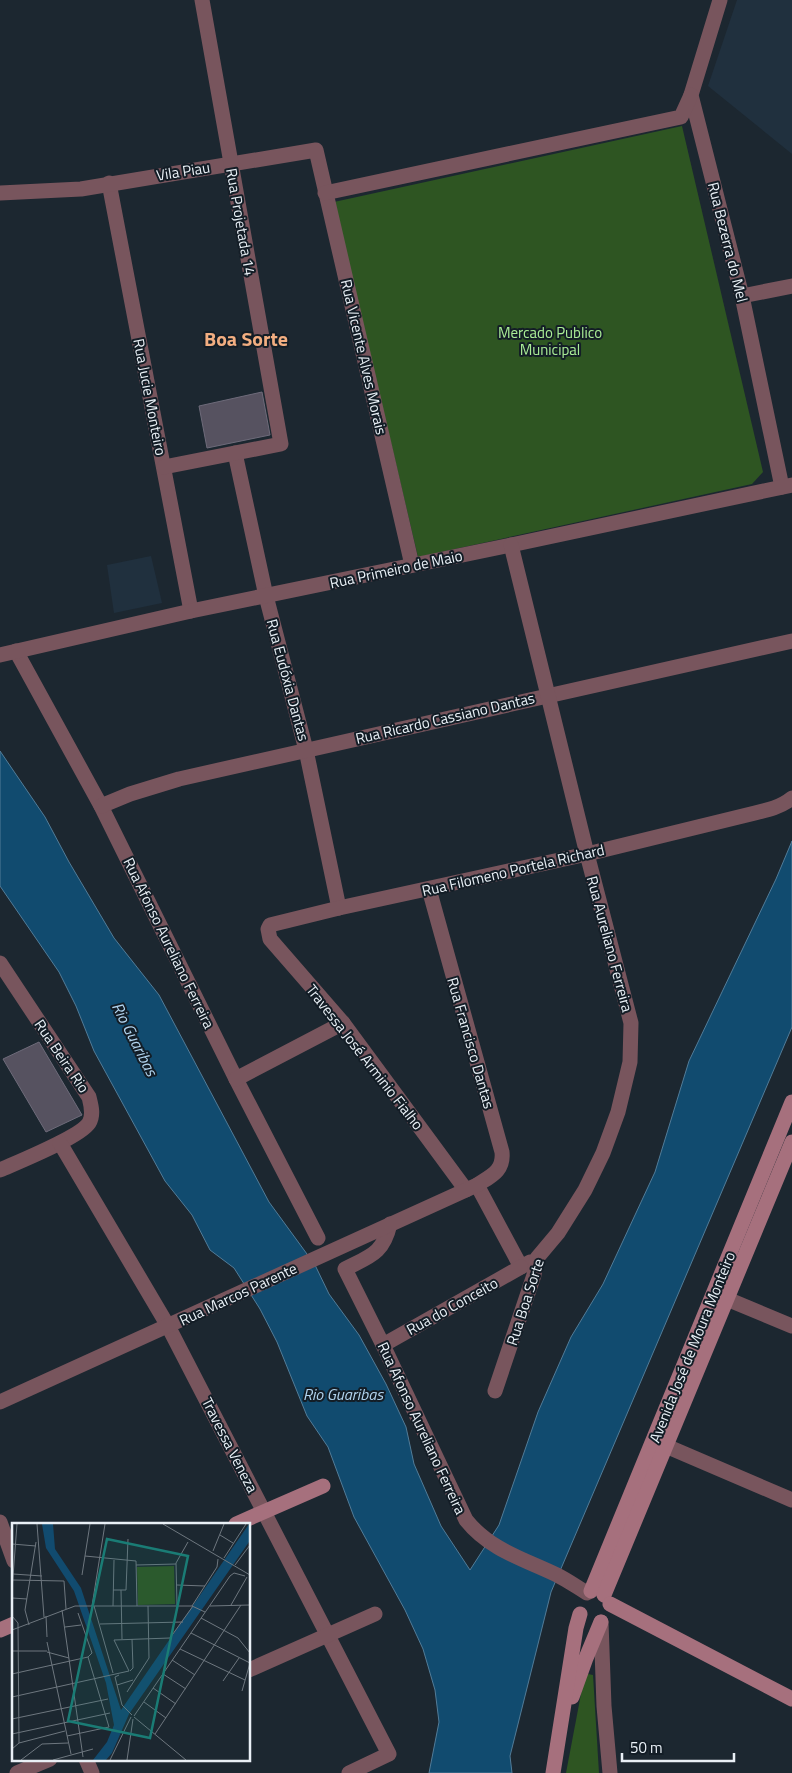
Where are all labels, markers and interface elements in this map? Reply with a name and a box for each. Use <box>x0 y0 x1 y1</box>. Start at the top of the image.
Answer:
street label: Vila Piau <box>155 155 211 187</box>
street label: Rua Projetada 14 <box>220 166 262 278</box>
street label: Rua Bezerra do Mel <box>702 180 754 304</box>
street label: Rua Vicente Alves Morais <box>335 277 393 437</box>
park label: Mercado Publico Municipal <box>498 321 602 361</box>
district label: Boa Sorte <box>204 323 288 354</box>
street label: Rua Jucie Monteiro <box>127 337 173 457</box>
street label: Rua Primeiro de Maio <box>328 544 465 594</box>
street label: Rua Eudóxia Dantas <box>261 616 315 744</box>
street label: Rua Ricardo Cassiano Dantas <box>353 686 537 750</box>
street label: Rua Filomeno Portela Richard <box>420 838 606 902</box>
street label: Rua Afonso Aureliano Ferreira <box>117 854 221 1033</box>
street label: Rua Aureliano Ferreira <box>581 873 639 1015</box>
street label: Rua Francisco Dantas <box>441 975 501 1111</box>
street label: Travessa José Arminio Fialho <box>301 979 429 1135</box>
water label: Rio Guaribas <box>106 998 164 1081</box>
street label: Rua Beira Rio <box>29 1015 95 1098</box>
street label: Avenida José de Moura Monteiro <box>643 1248 741 1446</box>
street label: Rua Boa Sorte <box>500 1256 550 1348</box>
street label: Rua Marcos Parente <box>175 1257 301 1331</box>
street label: Rua do Conceito <box>402 1271 502 1341</box>
street label: Rua Afonso Aureliano Ferreira <box>372 1338 472 1518</box>
water label: Rio Guaribas <box>303 1382 384 1406</box>
street label: Travessa Veneza <box>196 1393 264 1497</box>
inset map <box>12 1523 250 1760</box>
scale bar <box>622 1730 734 1762</box>
text: 50 m <box>630 1736 663 1759</box>

